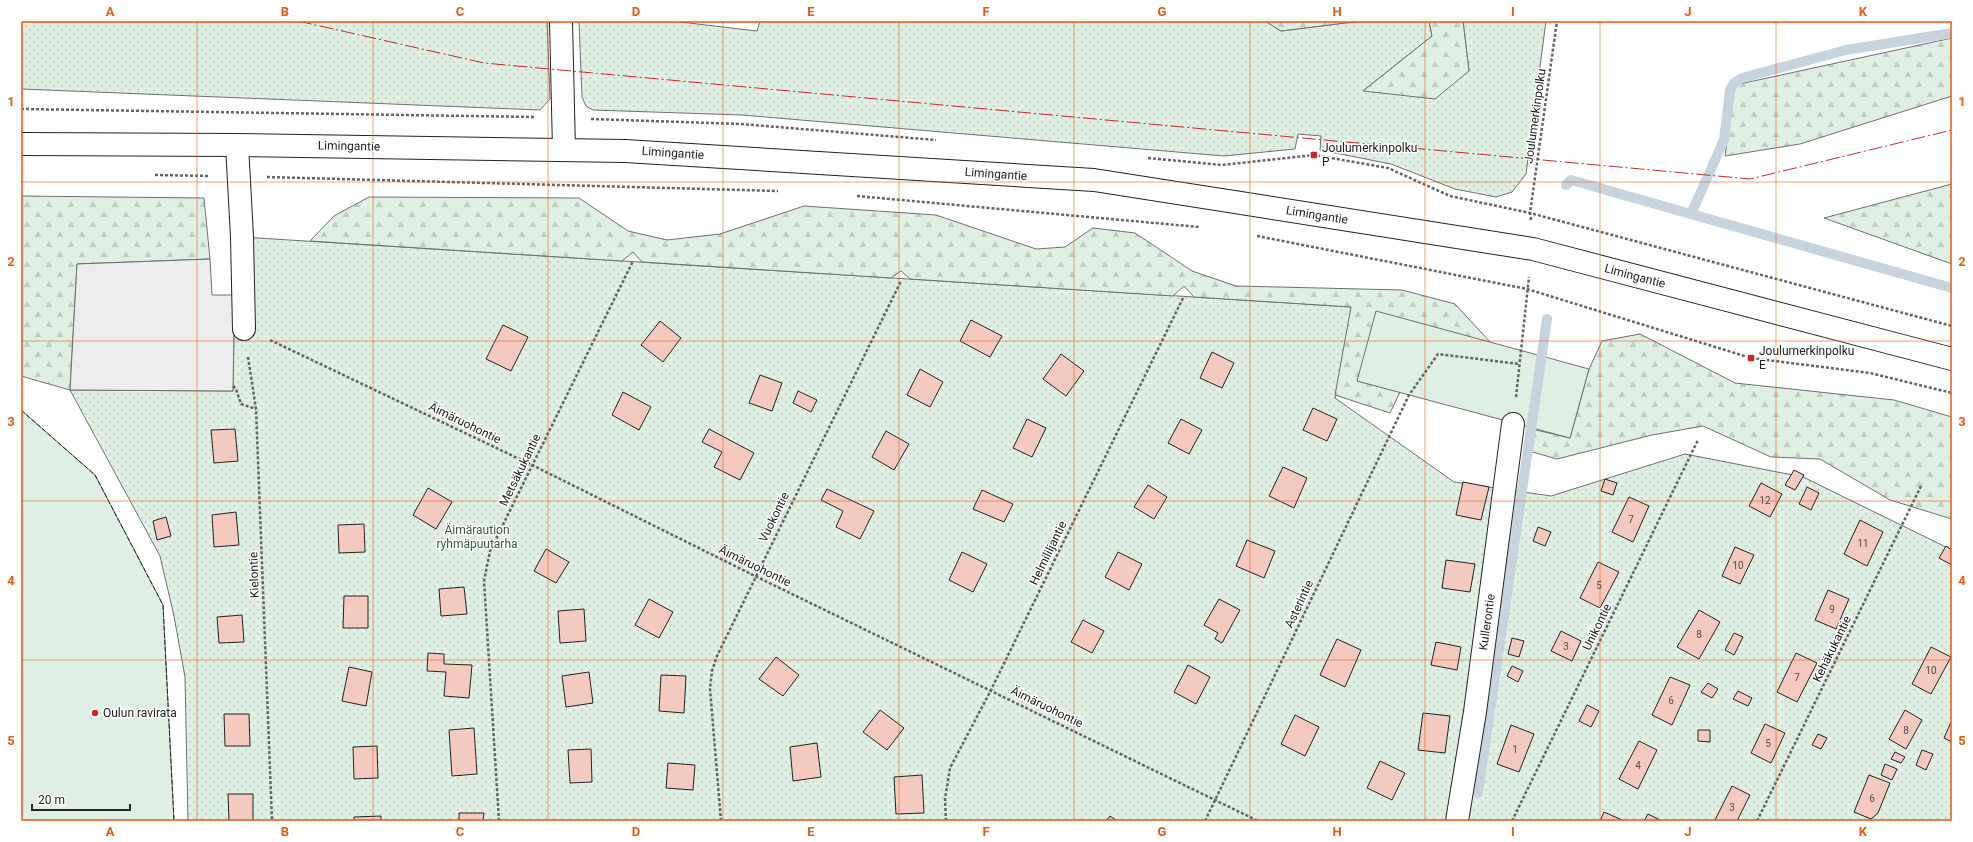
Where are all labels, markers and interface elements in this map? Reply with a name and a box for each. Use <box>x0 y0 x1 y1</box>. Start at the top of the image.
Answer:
text: A <box>106 4 115 19</box>
text: B <box>281 4 289 19</box>
text: C <box>456 4 465 19</box>
text: D <box>632 4 640 19</box>
text: E <box>807 4 815 19</box>
text: F <box>982 4 990 19</box>
text: G <box>1158 4 1167 19</box>
text: H <box>1332 4 1342 19</box>
text: I <box>1511 4 1515 19</box>
text: J <box>1684 4 1692 19</box>
text: K <box>1859 4 1868 19</box>
street label: Joulumerkinpolku <box>1521 68 1549 164</box>
text: 1 <box>7 94 15 109</box>
text: 1 <box>1958 94 1966 109</box>
street label: Limingantie <box>318 138 380 154</box>
place label: Joulumerkinpolku P <box>1322 141 1417 169</box>
street label: Limingantie <box>641 144 705 162</box>
marker: Joulumerkinpolku P <box>1309 150 1319 160</box>
street label: Limingantie <box>964 165 1028 183</box>
street label: Limingantie <box>1285 203 1349 227</box>
text: 2 <box>7 254 15 269</box>
text: 2 <box>1958 254 1966 269</box>
street label: Limingantie <box>1603 261 1667 291</box>
place label: Joulumerkinpolku E <box>1759 344 1854 372</box>
marker: Joulumerkinpolku E <box>1746 353 1756 363</box>
street label: Äimäruohontie <box>427 399 504 447</box>
text: 3 <box>7 414 15 429</box>
text: 3 <box>1958 414 1966 429</box>
street label: Metsäkukantie <box>496 432 544 508</box>
street label: Vuokontie <box>756 490 792 544</box>
house number: 12 <box>1759 495 1771 506</box>
house number: 7 <box>1628 514 1634 525</box>
street label: Helmililjantie <box>1027 519 1069 587</box>
park label: Äimäraution ryhmäpuutarha <box>436 522 518 551</box>
house number: 11 <box>1857 538 1869 549</box>
street label: Äimäruohontie <box>717 542 794 590</box>
street label: Kielontie <box>246 552 262 598</box>
house number: 10 <box>1732 560 1744 571</box>
text: 4 <box>7 573 15 588</box>
text: 4 <box>1958 573 1966 588</box>
street label: Asterintie <box>1282 578 1316 630</box>
house number: 5 <box>1596 580 1602 591</box>
street label: Kullerontie <box>1476 593 1498 651</box>
street label: Unikontie <box>1580 601 1614 653</box>
house number: 9 <box>1829 604 1835 615</box>
street label: Kehäkukantie <box>1810 614 1854 684</box>
house number: 8 <box>1696 629 1702 640</box>
house number: 3 <box>1563 641 1569 652</box>
house number: 10 <box>1925 665 1937 676</box>
house number: 7 <box>1794 672 1800 683</box>
street label: Äimäruohontie <box>1009 683 1086 731</box>
house number: 6 <box>1668 695 1674 706</box>
place label: Oulun ravirata <box>103 706 177 720</box>
marker: Oulun ravirata <box>90 708 100 718</box>
house number: 8 <box>1903 725 1909 736</box>
text: 5 <box>7 733 15 748</box>
text: 5 <box>1958 733 1966 748</box>
house number: 5 <box>1765 738 1771 749</box>
house number: 1 <box>1512 744 1518 755</box>
house number: 4 <box>1635 760 1641 771</box>
scale bar <box>32 786 130 812</box>
text: 20 m <box>38 793 65 807</box>
house number: 6 <box>1869 793 1875 804</box>
house number: 3 <box>1729 802 1735 813</box>
text: A <box>106 824 115 839</box>
text: B <box>281 824 289 839</box>
text: C <box>456 824 465 839</box>
text: D <box>632 824 640 839</box>
text: E <box>807 824 815 839</box>
text: F <box>982 824 990 839</box>
text: G <box>1158 824 1167 839</box>
text: H <box>1332 824 1342 839</box>
text: I <box>1511 824 1515 839</box>
text: J <box>1684 824 1692 839</box>
text: K <box>1859 824 1868 839</box>

